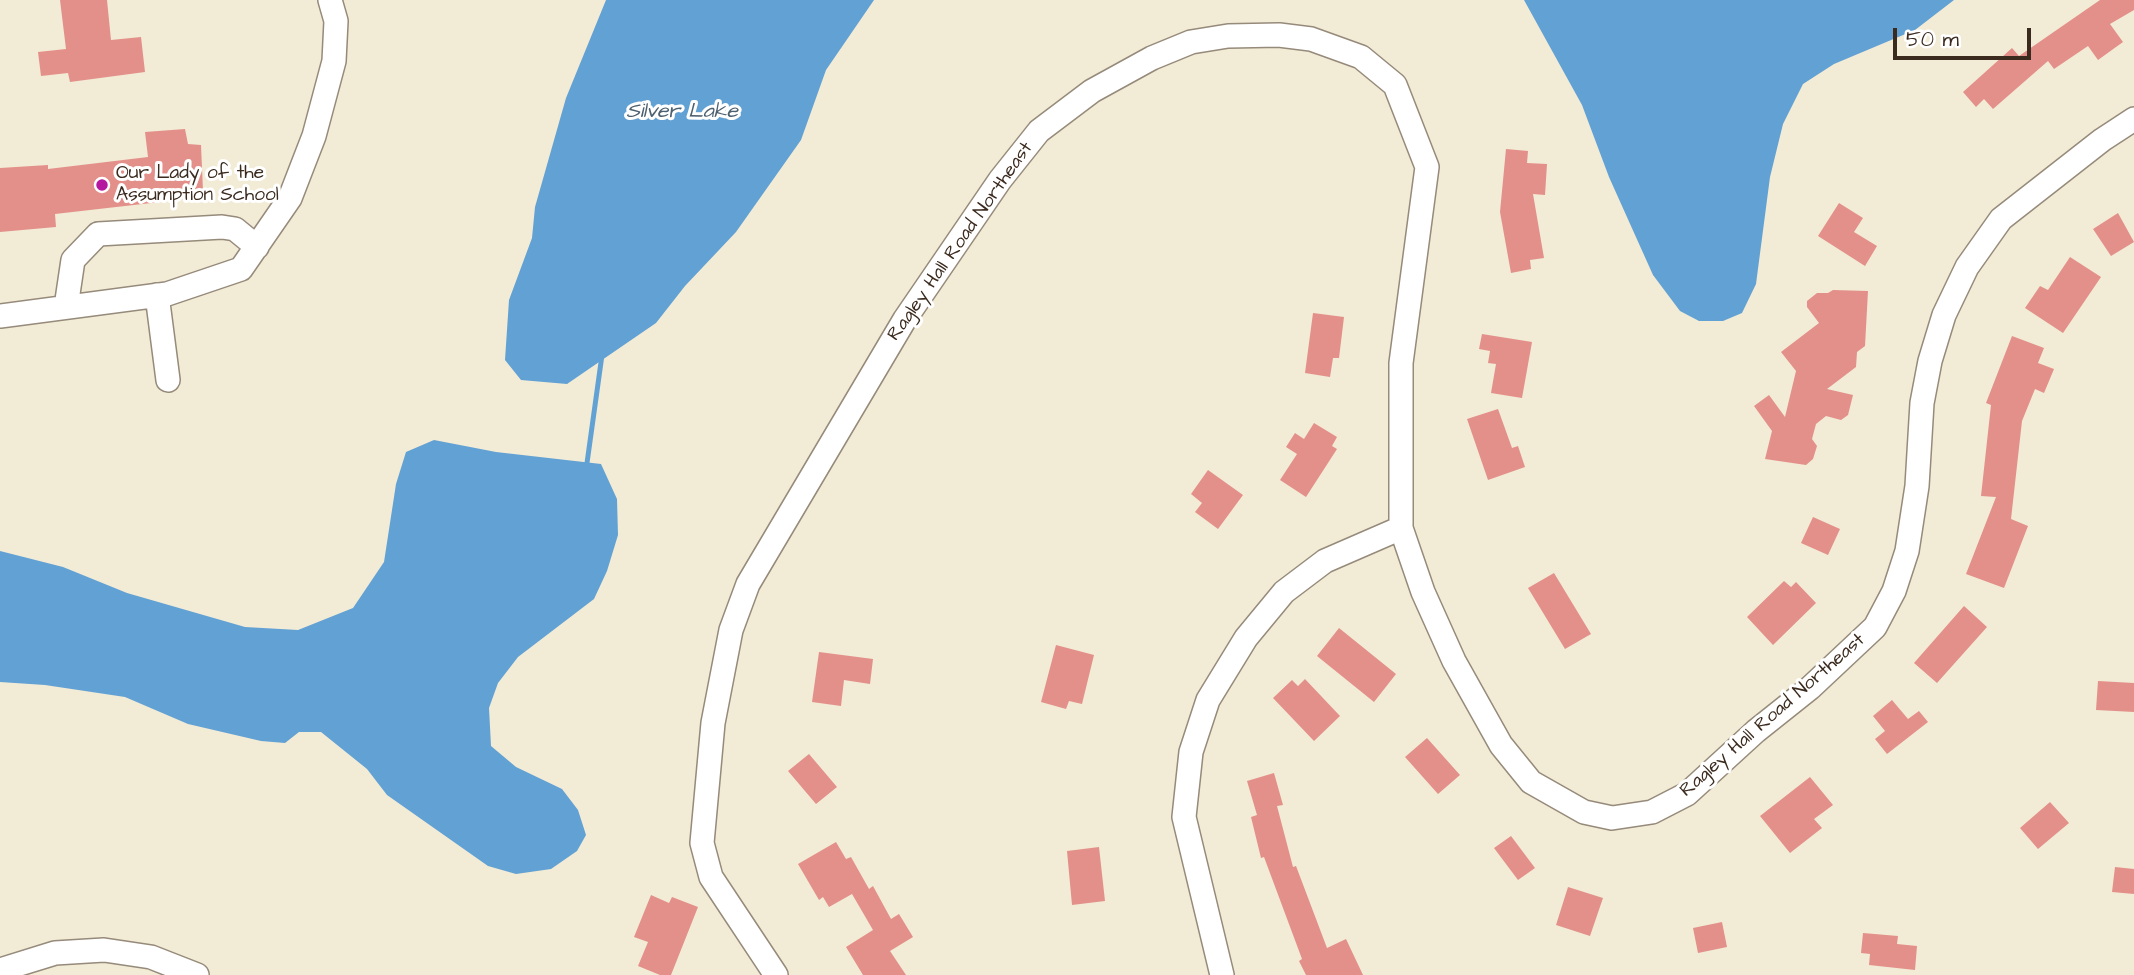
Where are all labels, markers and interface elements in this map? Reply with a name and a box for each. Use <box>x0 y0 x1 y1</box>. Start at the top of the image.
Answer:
scale bar <box>1896 14 2034 58</box>
text: 50 m <box>1906 25 1959 54</box>
water label: Silver Lake <box>626 100 738 126</box>
street label: Ragley Hall Road Northeast <box>884 138 1038 346</box>
place label: Our Lady of the Assumption School <box>116 163 279 207</box>
marker: Our Lady of the Assumption School <box>94 177 110 193</box>
street label: Ragley Hall Road Northeast <box>1676 629 1870 803</box>

